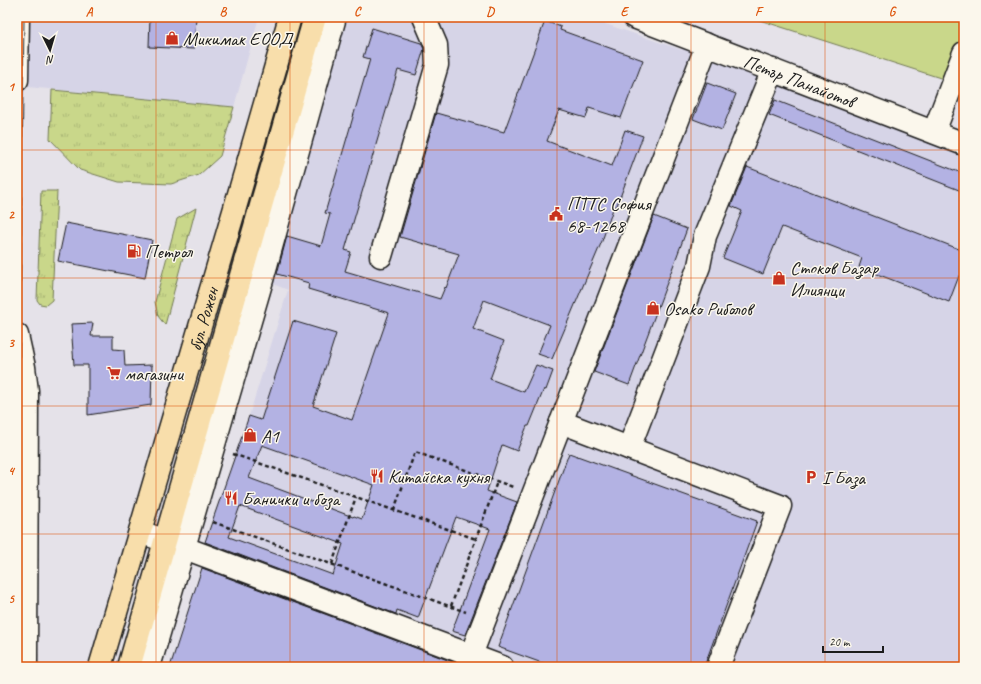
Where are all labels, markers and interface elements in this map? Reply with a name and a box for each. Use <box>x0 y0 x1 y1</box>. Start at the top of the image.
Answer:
text: A <box>86 4 94 20</box>
text: B <box>220 4 228 20</box>
text: C <box>354 4 362 20</box>
text: D <box>486 4 495 20</box>
text: E <box>621 4 630 20</box>
text: F <box>755 4 764 20</box>
text: G <box>889 4 897 20</box>
place label: Микимак ЕООД <box>183 27 295 51</box>
north arrow <box>30 30 70 70</box>
shop icon: Микимак ЕООД <box>164 30 180 46</box>
street label: Петър Панайотов <box>740 49 861 115</box>
text: N <box>45 53 55 67</box>
text: 1 <box>8 79 16 95</box>
place label: ПТТС София 68-1268 <box>567 192 652 238</box>
public building icon: ПТТС София 68-1268 <box>548 206 564 222</box>
text: 2 <box>8 207 15 223</box>
place label: Петрол <box>145 240 194 264</box>
fuel station icon: Петрол <box>126 243 142 259</box>
place label: Стоков Базар Илиянци <box>790 256 880 302</box>
shop icon: Стоков Базар Илиянци <box>771 270 787 286</box>
street label: бул. Рожен <box>183 283 225 354</box>
place label: Osako Риболов <box>664 297 756 321</box>
shop icon: Osako Риболов <box>645 300 661 316</box>
text: 3 <box>8 335 15 351</box>
place label: магазини <box>125 362 184 386</box>
supermarket icon: магазини <box>106 365 122 381</box>
place label: A1 <box>261 424 281 448</box>
shop icon: A1 <box>242 427 258 443</box>
text: 4 <box>8 463 16 479</box>
place label: Китайска кухня <box>388 465 491 489</box>
place label: I База <box>822 466 866 490</box>
restaurant icon: Китайска кухня <box>369 468 385 484</box>
parking icon: I База <box>803 469 819 485</box>
place label: Банички и боза <box>242 487 342 511</box>
restaurant icon: Банички и боза <box>223 490 239 506</box>
text: 5 <box>8 591 15 607</box>
scale bar <box>823 628 883 654</box>
text: 20 m <box>829 634 851 650</box>

